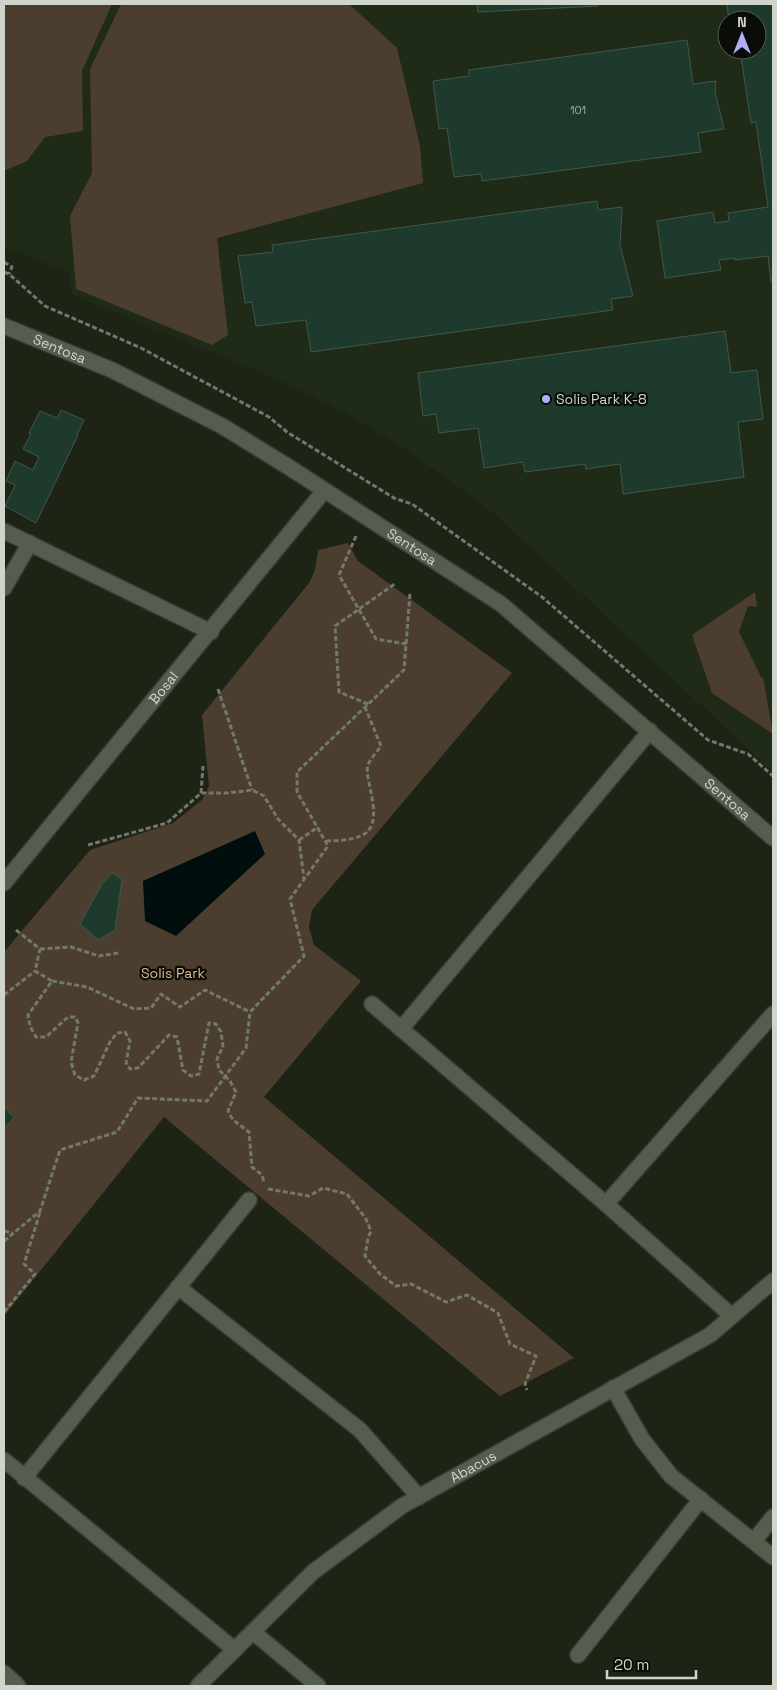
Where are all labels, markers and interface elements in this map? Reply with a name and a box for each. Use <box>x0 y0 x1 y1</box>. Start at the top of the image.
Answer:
north arrow <box>717 10 767 60</box>
text: N <box>737 13 747 31</box>
house number: 101 <box>570 103 586 117</box>
street label: Sentosa <box>30 330 89 367</box>
place label: Solis Park K-8 <box>556 390 647 408</box>
marker: Solis Park K-8 <box>540 393 552 405</box>
street label: Sentosa <box>384 524 440 569</box>
street label: Bosal <box>145 668 182 708</box>
street label: Sentosa <box>701 774 755 824</box>
park label: Solis Park <box>141 964 206 982</box>
street label: Abacus <box>447 1447 499 1487</box>
scale bar <box>607 1648 696 1680</box>
text: 20 m <box>614 1655 649 1674</box>

